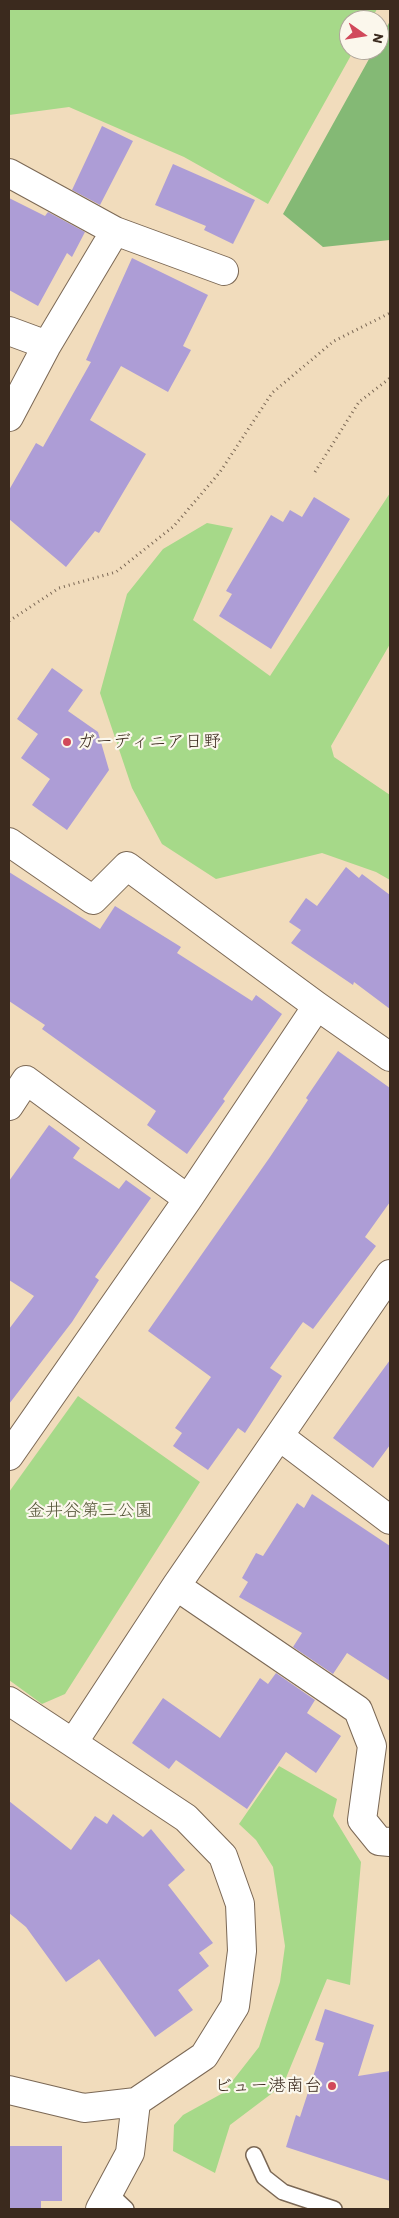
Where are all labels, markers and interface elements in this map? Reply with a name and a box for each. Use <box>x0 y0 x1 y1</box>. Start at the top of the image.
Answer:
north arrow <box>339 10 389 60</box>
text: N <box>369 32 387 45</box>
place label: ガーディニア日野 <box>77 731 221 753</box>
marker: ガーディニア日野 <box>61 736 73 748</box>
park label: 金井谷第三公園 <box>27 1500 153 1522</box>
place label: ビュー港南台 <box>214 2075 322 2097</box>
marker: ビュー港南台 <box>326 2080 338 2092</box>

